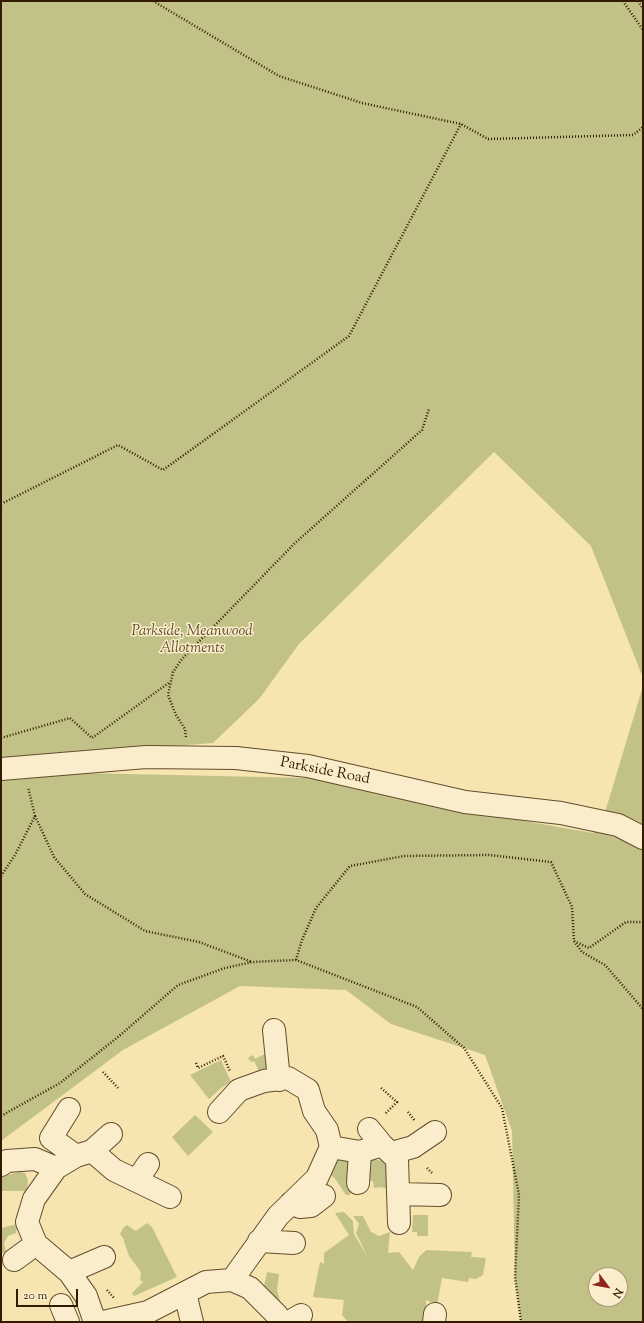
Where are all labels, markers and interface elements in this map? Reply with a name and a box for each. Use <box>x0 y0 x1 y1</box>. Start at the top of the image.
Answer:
park label: Parkside, Meanwood Allotments <box>131 623 253 658</box>
street label: Parkside Road <box>279 754 371 790</box>
north arrow <box>588 1267 628 1307</box>
scale bar <box>18 1281 80 1307</box>
text: N <box>608 1285 626 1301</box>
text: 20 m <box>23 1287 47 1305</box>

